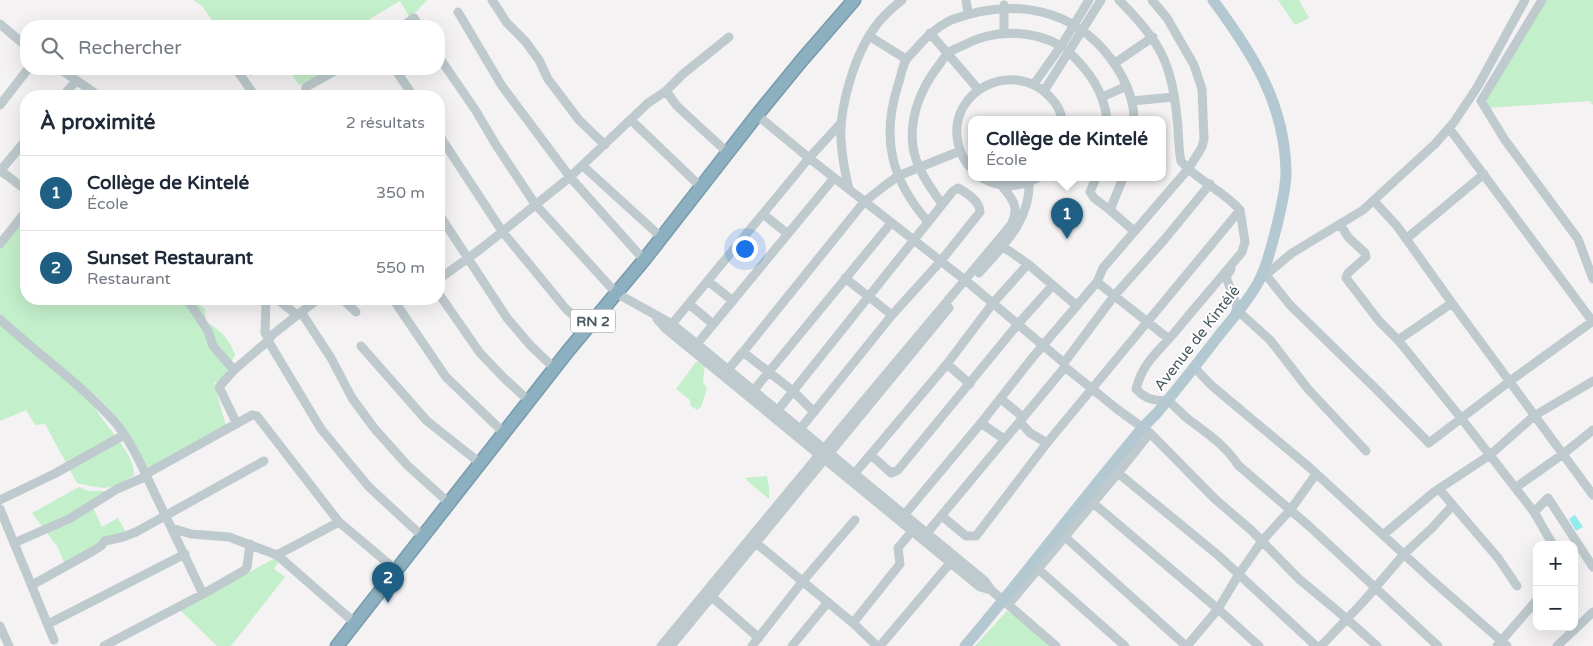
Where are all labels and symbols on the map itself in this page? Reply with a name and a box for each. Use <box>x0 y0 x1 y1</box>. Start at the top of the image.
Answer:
pin: 1 <box>1051 198 1083 239</box>
your location <box>732 236 758 262</box>
street label: Avenue de Kintélé <box>1150 282 1244 394</box>
road number: RN 2 <box>570 310 616 332</box>
pin: 2 <box>372 562 404 603</box>

